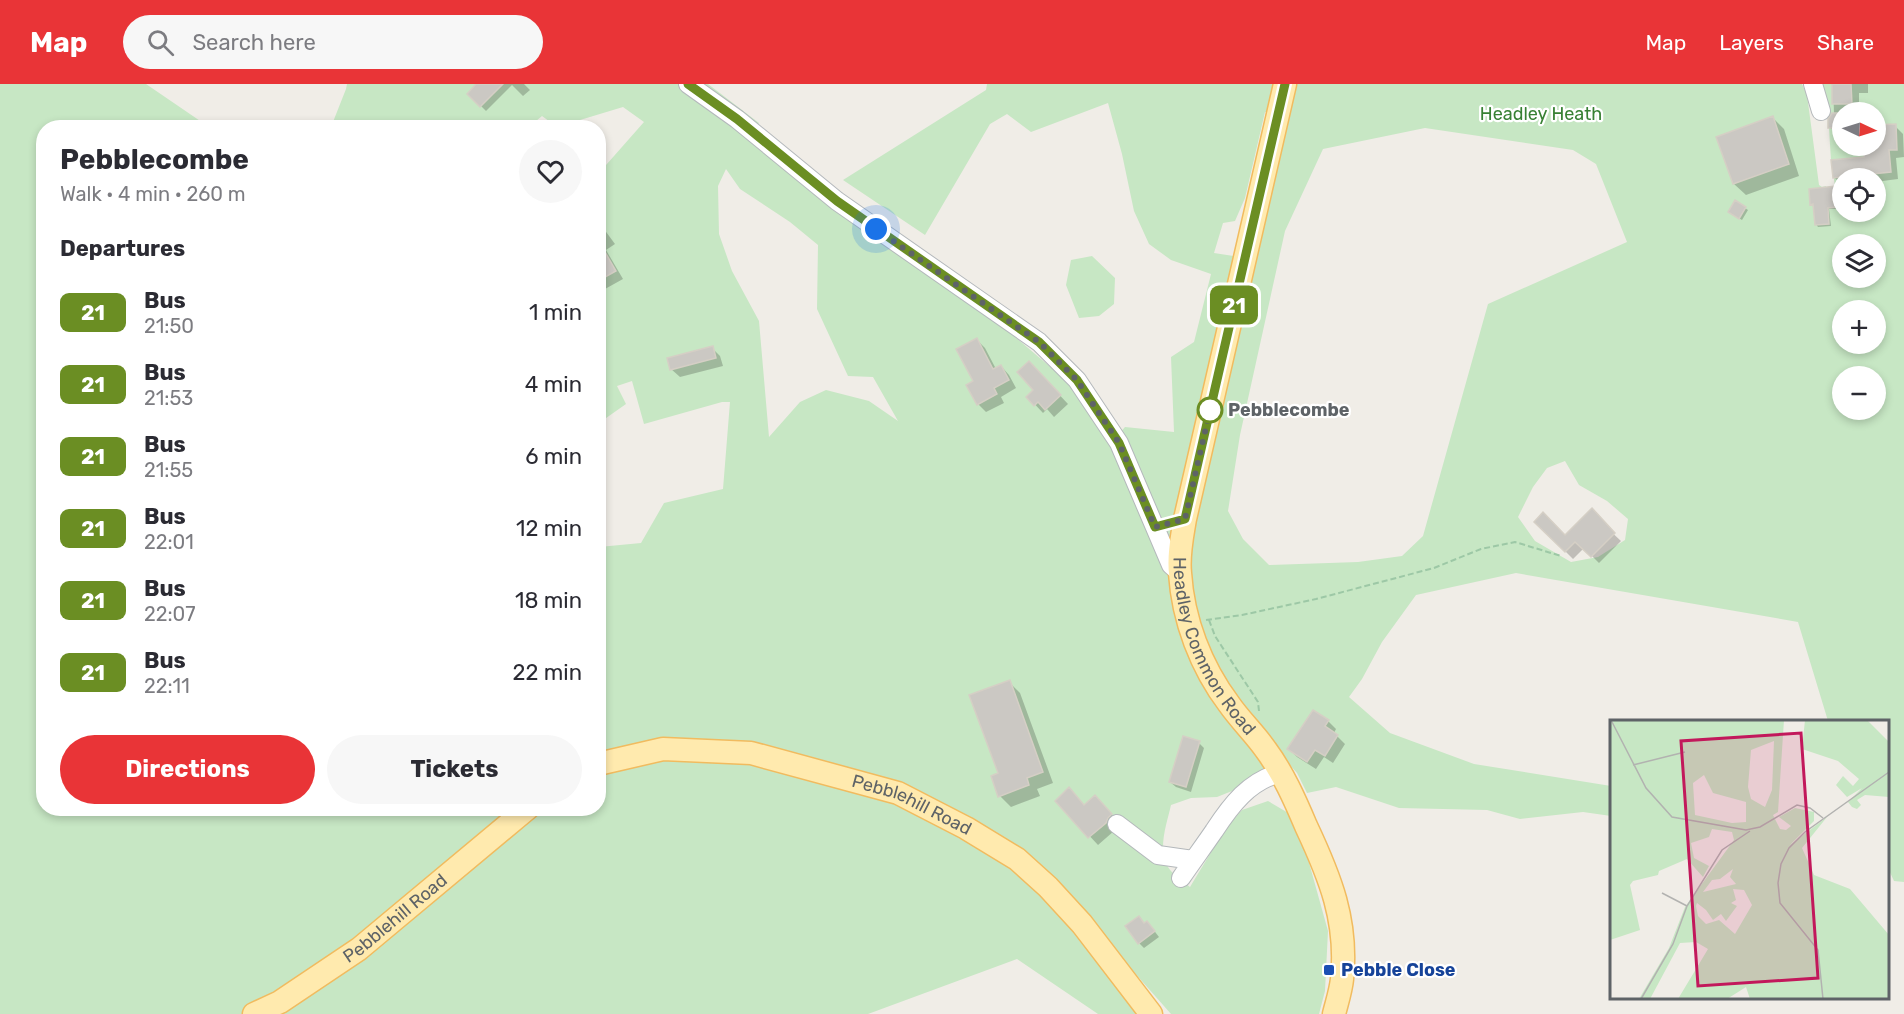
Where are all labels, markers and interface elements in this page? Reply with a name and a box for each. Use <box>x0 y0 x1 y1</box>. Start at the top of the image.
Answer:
search box <box>123 15 543 69</box>
text: Map <box>30 26 87 59</box>
icon: search <box>144 26 177 59</box>
text: Search here <box>192 29 316 56</box>
text: Map <box>1645 30 1686 55</box>
text: Layers <box>1719 30 1784 55</box>
text: Share <box>1817 30 1874 55</box>
north arrow <box>1832 102 1886 156</box>
map controls <box>1832 102 1886 420</box>
park label: Headley Heath <box>1480 103 1602 125</box>
button: heart <box>519 140 582 203</box>
text: Pebblecombe <box>60 143 249 176</box>
button: locate <box>1832 168 1886 222</box>
text: Walk · 4 min · 260 m <box>60 182 246 206</box>
your location <box>861 214 891 244</box>
button: layers <box>1832 234 1886 288</box>
text: Departures <box>60 235 185 262</box>
line badge: 21 <box>1207 286 1261 324</box>
text: Bus <box>144 287 186 314</box>
text: 21 <box>1222 293 1246 318</box>
text: 1 min <box>529 299 582 326</box>
text: 21 <box>81 300 105 325</box>
button: + <box>1832 300 1886 354</box>
text: 21:50 <box>144 314 194 338</box>
text: Bus <box>144 359 186 386</box>
button: − <box>1832 366 1886 420</box>
text: 4 min <box>525 371 582 398</box>
text: 21 <box>81 372 105 397</box>
text: 21:53 <box>144 386 193 410</box>
marker: Pebblecombe <box>1197 397 1223 423</box>
place label: Pebblecombe <box>1228 399 1350 421</box>
text: Bus <box>144 431 186 458</box>
text: 6 min <box>525 443 582 470</box>
text: 21 <box>81 444 105 469</box>
text: 21:55 <box>144 458 193 482</box>
text: Bus <box>144 503 186 530</box>
text: 12 min <box>516 515 582 542</box>
text: 21 <box>81 516 105 541</box>
text: 22:01 <box>144 530 194 554</box>
street label: Headley Common Road <box>1168 557 1260 740</box>
text: Bus <box>144 575 186 602</box>
text: 18 min <box>515 587 582 614</box>
text: 21 <box>81 588 105 613</box>
text: 22:07 <box>144 602 196 626</box>
text: Bus <box>144 647 186 674</box>
text: 22 min <box>513 659 582 686</box>
text: 21 <box>81 660 105 685</box>
text: 22:11 <box>144 674 190 698</box>
inset map <box>1610 720 1889 999</box>
button: Directions <box>60 735 315 804</box>
button: Tickets <box>327 735 582 804</box>
street label: Pebblehill Road <box>849 770 975 840</box>
street label: Pebblehill Road <box>339 869 452 968</box>
place label: Pebble Close <box>1341 959 1456 981</box>
marker: Pebble Close <box>1322 963 1336 977</box>

